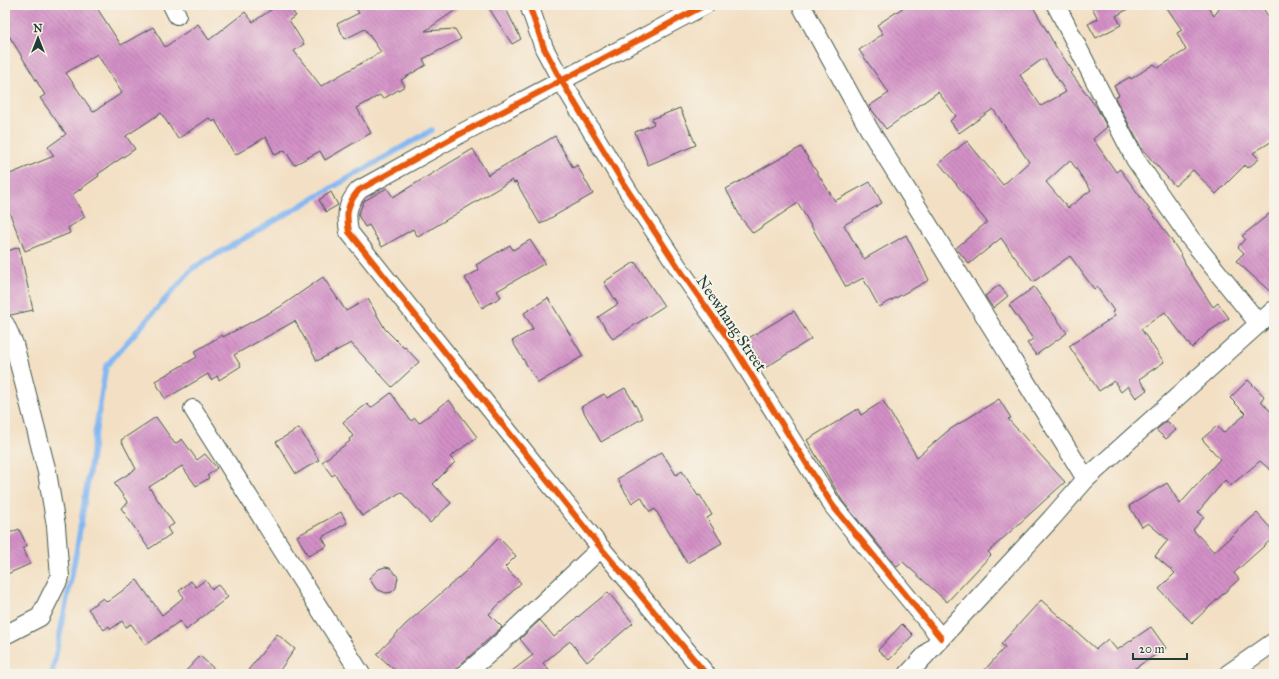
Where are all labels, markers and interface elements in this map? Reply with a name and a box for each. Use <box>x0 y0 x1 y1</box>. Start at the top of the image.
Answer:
north arrow <box>18 18 58 58</box>
text: N <box>33 22 43 35</box>
street label: Neewhang Street <box>692 272 771 376</box>
scale bar <box>1133 635 1187 661</box>
text: 20 m <box>1139 642 1165 656</box>

